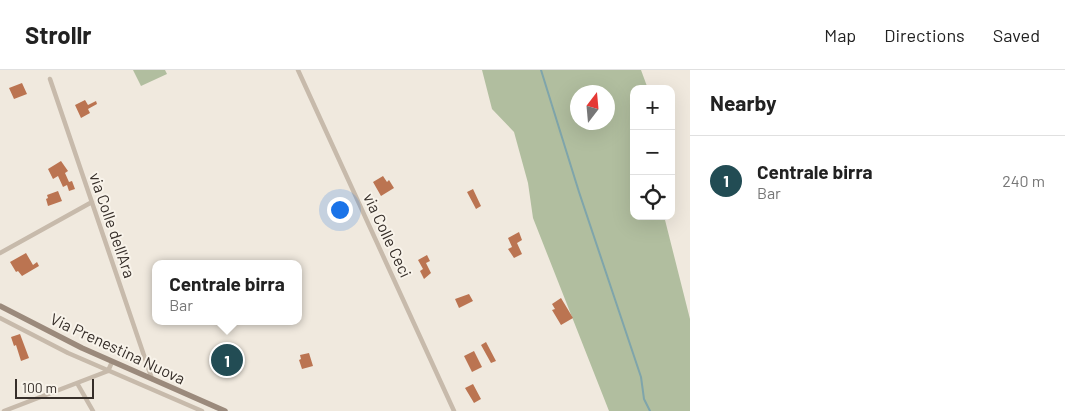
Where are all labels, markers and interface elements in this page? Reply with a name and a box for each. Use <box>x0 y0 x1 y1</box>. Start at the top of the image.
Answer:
text: Strollr <box>25 20 92 49</box>
text: Map <box>824 24 856 46</box>
text: Directions <box>884 24 965 46</box>
text: Saved <box>993 24 1040 46</box>
north arrow <box>570 85 615 130</box>
map controls <box>630 85 675 220</box>
button: + <box>630 85 675 130</box>
text: Nearby <box>710 90 776 115</box>
button: − <box>630 130 675 175</box>
text: Centrale birra <box>757 160 873 183</box>
street label: via Colle dell'Ara <box>86 170 140 280</box>
text: 1 <box>723 171 729 190</box>
text: 240 m <box>1002 171 1045 190</box>
button: locate <box>630 175 675 220</box>
text: Bar <box>757 183 781 202</box>
street label: via Colle Ceci <box>360 190 416 280</box>
your location <box>327 197 353 223</box>
popup <box>152 260 302 325</box>
text: Centrale birra <box>169 272 285 295</box>
text: Bar <box>169 295 193 314</box>
street label: Via Prenestina Nuova <box>48 308 188 388</box>
pin: 1 <box>211 341 243 379</box>
scale bar <box>15 376 94 399</box>
text: 100 m <box>22 379 57 396</box>

